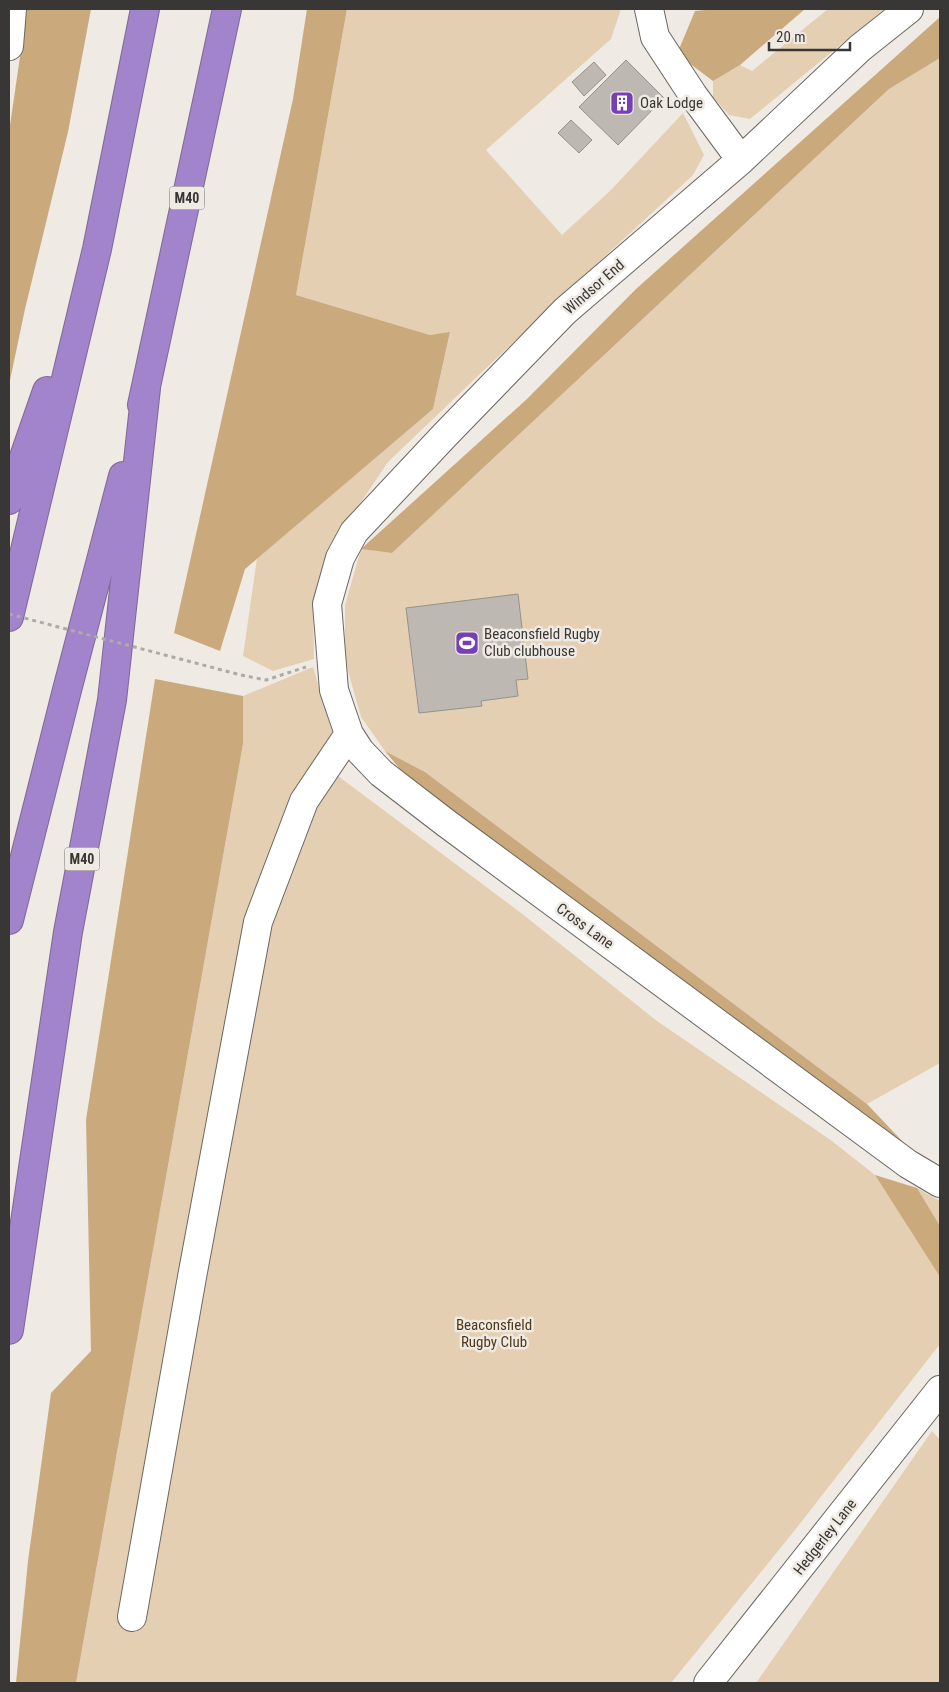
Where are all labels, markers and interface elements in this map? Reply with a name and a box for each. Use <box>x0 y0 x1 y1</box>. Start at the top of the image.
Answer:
scale bar <box>769 20 850 52</box>
text: 20 m <box>776 28 806 46</box>
building icon: Oak Lodge <box>609 90 635 116</box>
place label: Oak Lodge <box>640 94 703 112</box>
road number: M40 <box>170 187 204 210</box>
street label: Windsor End <box>560 256 628 318</box>
place label: Beaconsfield Rugby Club clubhouse <box>484 625 600 660</box>
sports icon: Beaconsfield Rugby Club clubhouse <box>454 630 480 656</box>
road number: M40 <box>64 848 100 871</box>
street label: Cross Lane <box>553 899 617 953</box>
park label: Beaconsfield Rugby Club <box>456 1316 532 1351</box>
street label: Hedgerley Lane <box>790 1495 860 1579</box>

